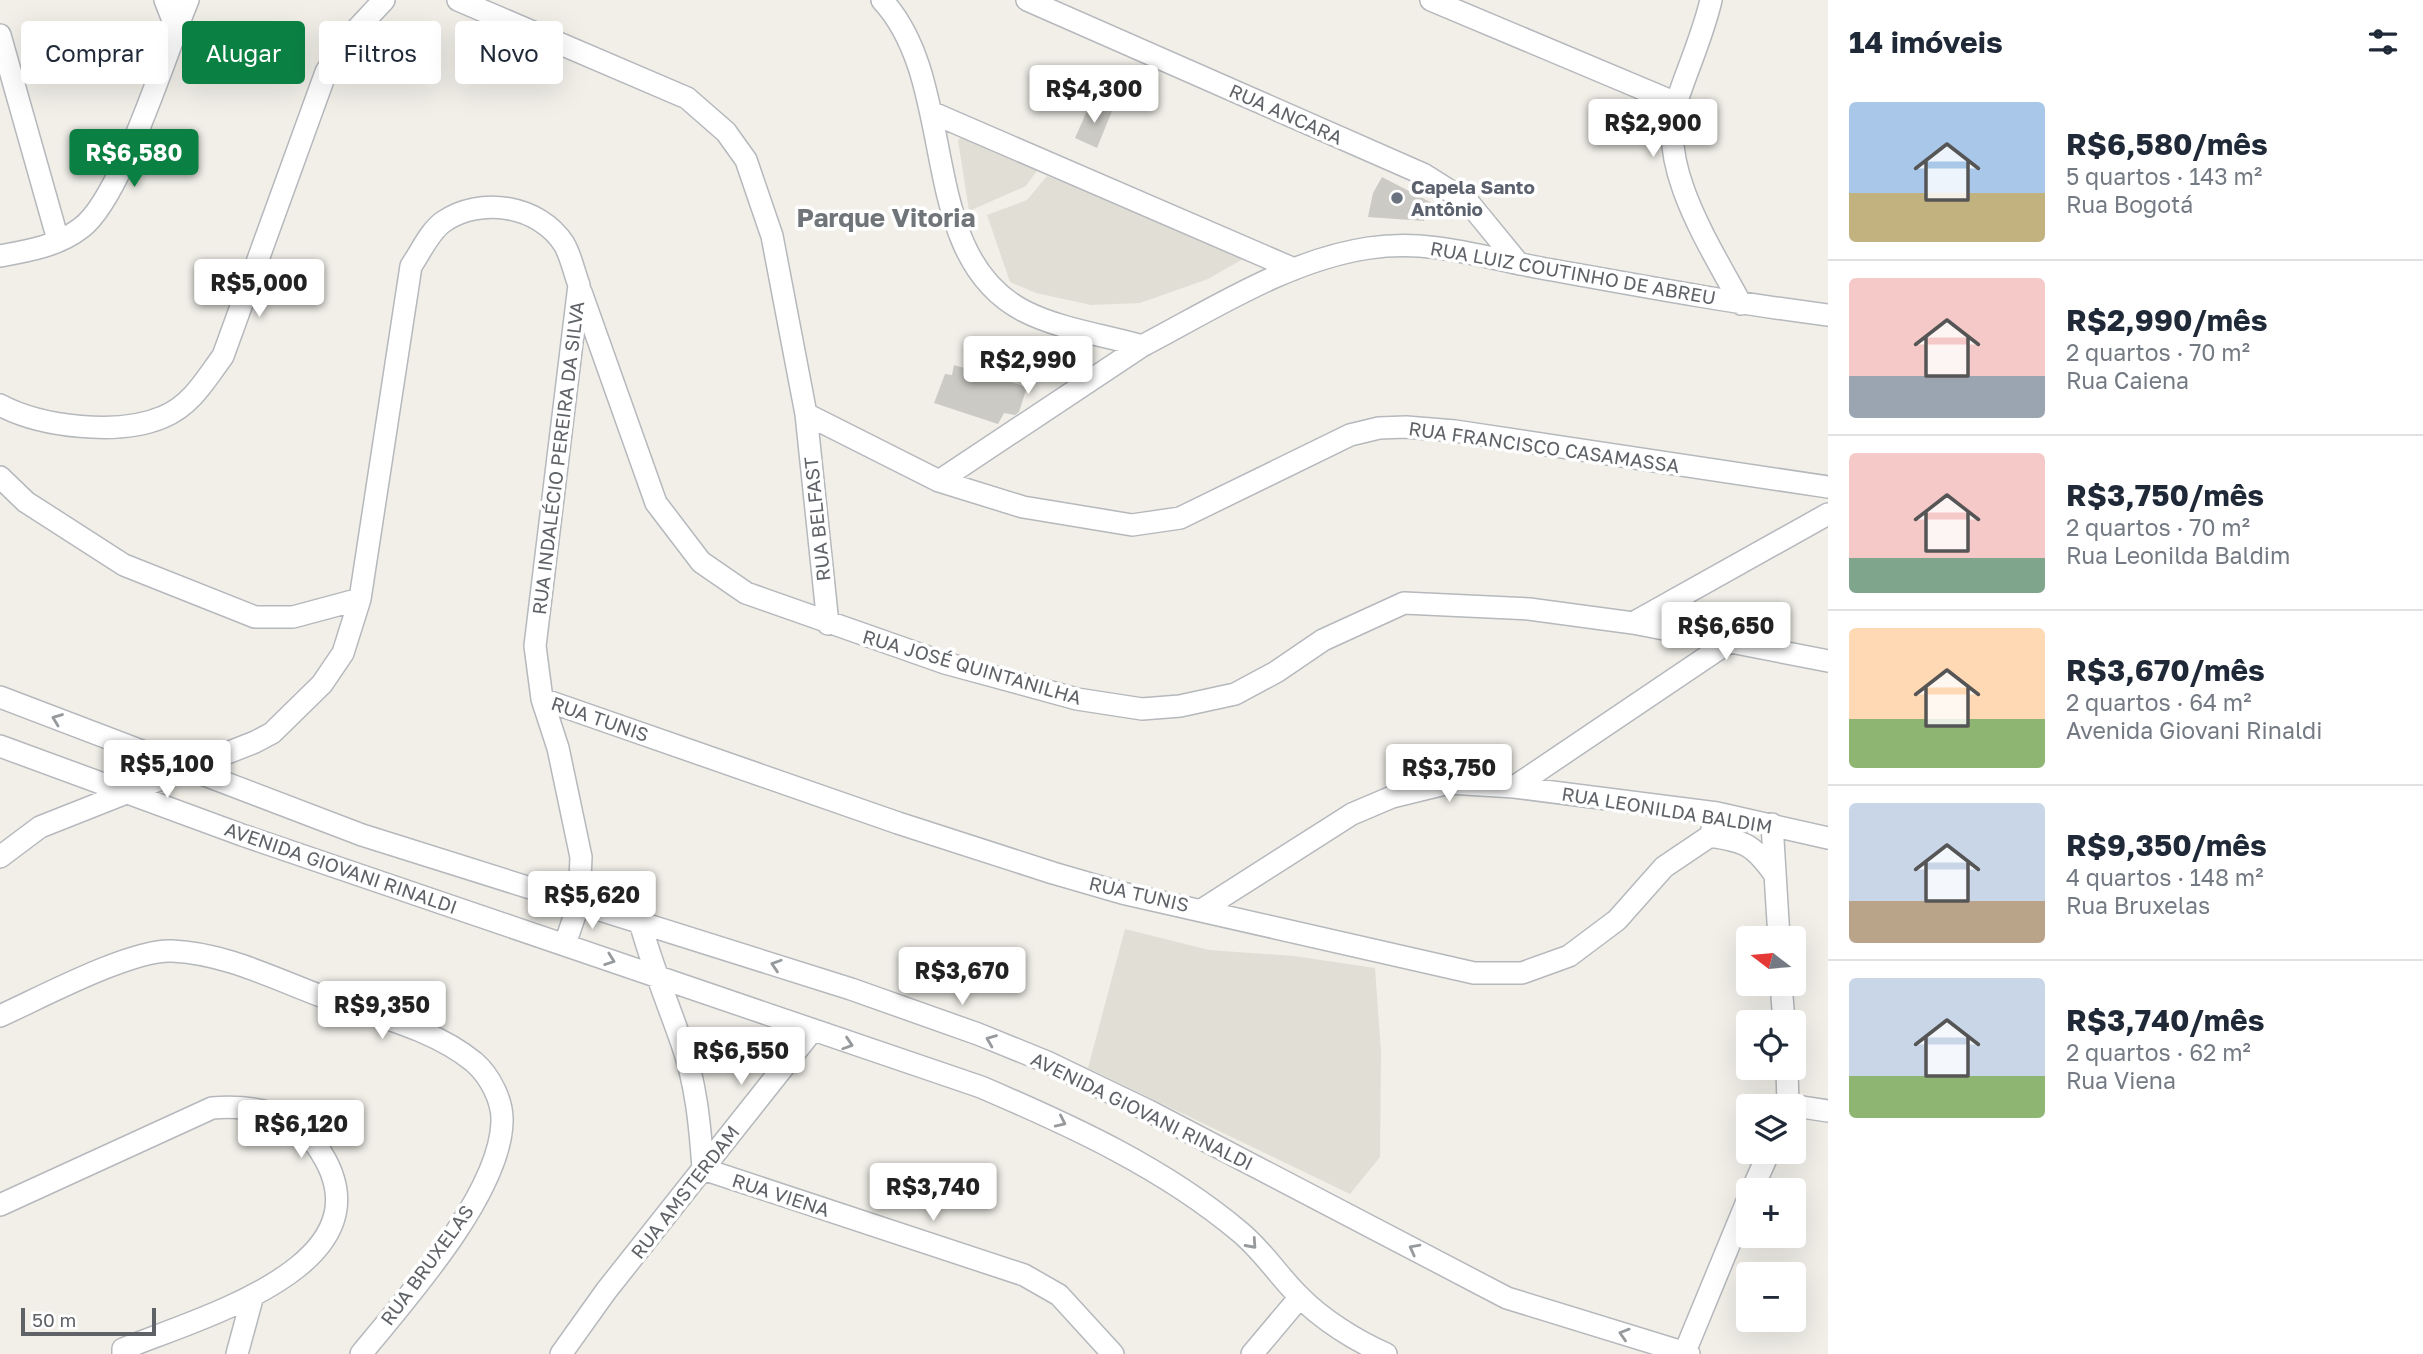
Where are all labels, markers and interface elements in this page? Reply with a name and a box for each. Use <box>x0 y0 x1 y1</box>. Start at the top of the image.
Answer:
chip: Comprar <box>21 21 168 84</box>
chip: Alugar <box>182 21 305 84</box>
chip: Filtros <box>319 21 441 84</box>
chip: Novo <box>455 21 563 84</box>
icon: filters <box>2364 23 2402 61</box>
text: 14 imóveis <box>1849 24 2003 60</box>
pin: R$4,300 <box>1029 66 1159 125</box>
text: R$4,300 <box>1045 74 1143 102</box>
street label: RUA ANCARA <box>1226 78 1347 149</box>
pin: R$2,900 <box>1588 100 1718 159</box>
text: R$2,900 <box>1604 108 1702 136</box>
text: R$6,580/mês <box>2066 126 2268 162</box>
pin: R$6,580 <box>69 130 199 189</box>
icon: home <box>1905 130 1989 214</box>
text: R$6,580 <box>85 138 183 166</box>
text: 5 quartos · 143 m² <box>2066 162 2262 190</box>
place label: Capela Santo Antônio <box>1411 175 1535 220</box>
marker: Capela Santo Antônio <box>1389 190 1405 206</box>
text: Rua Bogotá <box>2066 190 2193 218</box>
district label: Parque Vitoria <box>796 202 976 233</box>
street label: RUA LUIZ COUTINHO DE ABREU <box>1429 236 1718 309</box>
pin: R$5,000 <box>194 260 324 319</box>
text: R$5,000 <box>210 268 308 296</box>
street label: RUA INDALÉCIO PEREIRA DA SILVA <box>527 300 588 616</box>
text: R$2,990/mês <box>2066 302 2268 338</box>
icon: home <box>1905 306 1989 390</box>
pin: R$2,990 <box>963 336 1093 396</box>
text: 2 quartos · 70 m² <box>2066 338 2250 366</box>
text: R$2,990 <box>980 345 1076 373</box>
text: Rua Caiena <box>2066 366 2189 394</box>
street label: RUA FRANCISCO CASAMASSA <box>1407 416 1681 477</box>
street label: RUA BELFAST <box>799 455 834 582</box>
text: R$3,750/mês <box>2066 477 2264 513</box>
icon: home <box>1905 481 1989 565</box>
text: 2 quartos · 70 m² <box>2066 513 2250 541</box>
text: Rua Leonilda Baldim <box>2066 541 2290 569</box>
pin: R$6,650 <box>1661 602 1791 662</box>
text: R$6,650 <box>1678 611 1774 639</box>
street label: RUA JOSÉ QUINTANILHA <box>860 624 1084 709</box>
text: R$3,670/mês <box>2066 652 2265 688</box>
icon: home <box>1905 656 1989 740</box>
text: 2 quartos · 64 m² <box>2066 688 2252 716</box>
street label: RUA TUNIS <box>548 691 652 746</box>
one-way arrow <box>52 713 64 727</box>
text: Avenida Giovani Rinaldi <box>2066 716 2322 744</box>
pin: R$5,100 <box>102 740 232 800</box>
pin: R$3,750 <box>1384 744 1514 804</box>
text: R$5,100 <box>120 749 214 777</box>
text: R$3,750 <box>1402 753 1496 781</box>
street label: RUA LEONILDA BALDIM <box>1560 781 1774 838</box>
street label: AVENIDA GIOVANI RINALDI <box>222 817 460 918</box>
text: R$9,350/mês <box>2066 827 2267 863</box>
icon: home <box>1905 831 1989 915</box>
text: 4 quartos · 148 m² <box>2066 863 2263 891</box>
street label: RUA TUNIS <box>1087 871 1191 916</box>
pin: R$5,620 <box>527 872 657 931</box>
text: R$5,620 <box>544 880 640 908</box>
text: Rua Bruxelas <box>2066 891 2210 919</box>
north arrow <box>1736 926 1806 996</box>
map controls <box>1736 926 1806 1332</box>
pin: R$3,670 <box>897 948 1027 1007</box>
one-way arrow <box>604 952 616 966</box>
text: R$3,670 <box>915 956 1009 984</box>
one-way arrow <box>770 959 782 974</box>
pin: R$9,350 <box>317 982 447 1041</box>
text: R$9,350 <box>334 990 430 1018</box>
text: R$3,740/mês <box>2066 1002 2265 1038</box>
icon: home <box>1905 1006 1989 1090</box>
button: locate <box>1736 1010 1806 1080</box>
pin: R$6,550 <box>676 1028 806 1087</box>
one-way arrow <box>985 1034 997 1048</box>
text: R$6,550 <box>693 1036 789 1064</box>
one-way arrow <box>841 1036 853 1050</box>
text: 2 quartos · 62 m² <box>2066 1038 2251 1066</box>
street label: AVENIDA GIOVANI RINALDI <box>1027 1047 1257 1174</box>
text: Rua Viena <box>2066 1066 2176 1094</box>
button: layers <box>1736 1094 1806 1164</box>
pin: R$6,120 <box>236 1100 366 1160</box>
text: R$6,120 <box>254 1109 348 1137</box>
one-way arrow <box>1054 1114 1066 1128</box>
street label: RUA AMSTERDAM <box>625 1120 744 1263</box>
pin: R$3,740 <box>868 1164 998 1223</box>
street label: RUA VIENA <box>730 1168 833 1221</box>
text: R$3,740 <box>886 1172 980 1200</box>
button: + <box>1736 1178 1806 1248</box>
street label: RUA BRUXELAS <box>375 1200 478 1329</box>
one-way arrow <box>1243 1236 1256 1249</box>
one-way arrow <box>1409 1243 1421 1257</box>
button: − <box>1736 1262 1806 1332</box>
scale bar <box>21 1305 156 1337</box>
text: 50 m <box>32 1308 76 1331</box>
one-way arrow <box>1618 1327 1630 1342</box>

